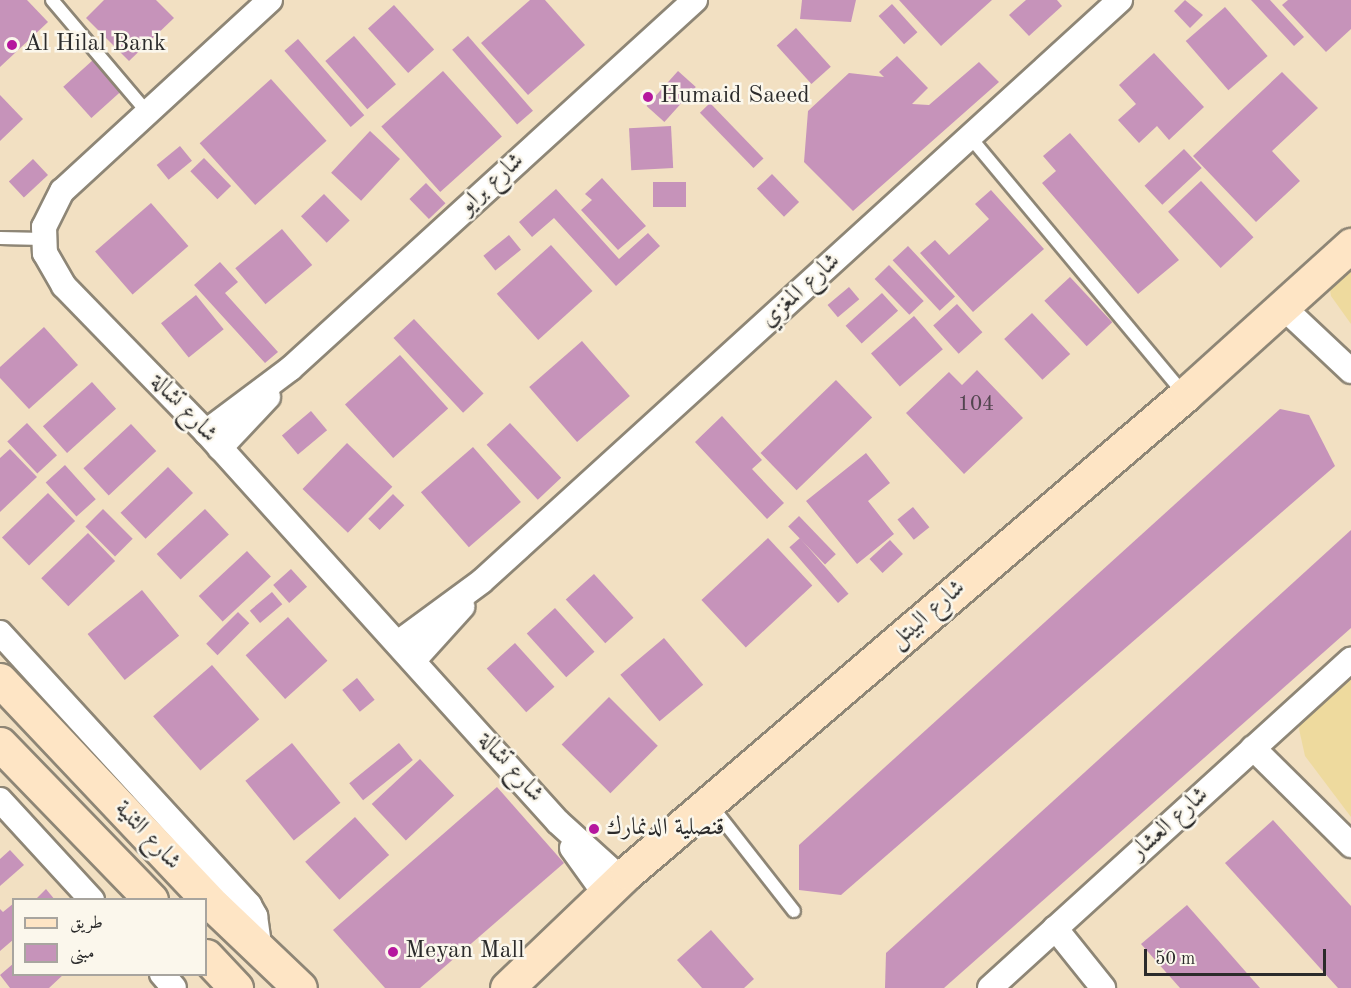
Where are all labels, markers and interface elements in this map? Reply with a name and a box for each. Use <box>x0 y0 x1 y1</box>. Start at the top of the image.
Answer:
place label: Al Hilal Bank <box>24 31 166 59</box>
marker: Al Hilal Bank <box>5 38 19 52</box>
place label: Humaid Saeed <box>660 83 810 111</box>
marker: Humaid Saeed <box>641 90 655 104</box>
street label: شارع برايو <box>453 147 531 221</box>
street label: شارع المغزي <box>755 248 847 334</box>
street label: شارع تشالة <box>143 369 223 449</box>
house number: 104 <box>958 392 994 418</box>
street label: شارع البيتل <box>884 574 972 656</box>
street label: شارع تشالة <box>471 727 549 809</box>
street label: شارع العشار <box>1125 781 1215 867</box>
street label: شارع الثنية <box>108 795 186 877</box>
place label: قنصلية الدنمارك <box>606 815 724 843</box>
marker: قنصلية الدنمارك <box>587 822 601 836</box>
legend <box>12 898 207 976</box>
text: طريق <box>70 914 103 932</box>
scale bar <box>1147 937 1328 975</box>
place label: Meyan Mall <box>405 938 525 966</box>
text: مبنى <box>70 944 95 962</box>
marker: Meyan Mall <box>386 945 400 959</box>
text: 50 m <box>1155 950 1195 968</box>

